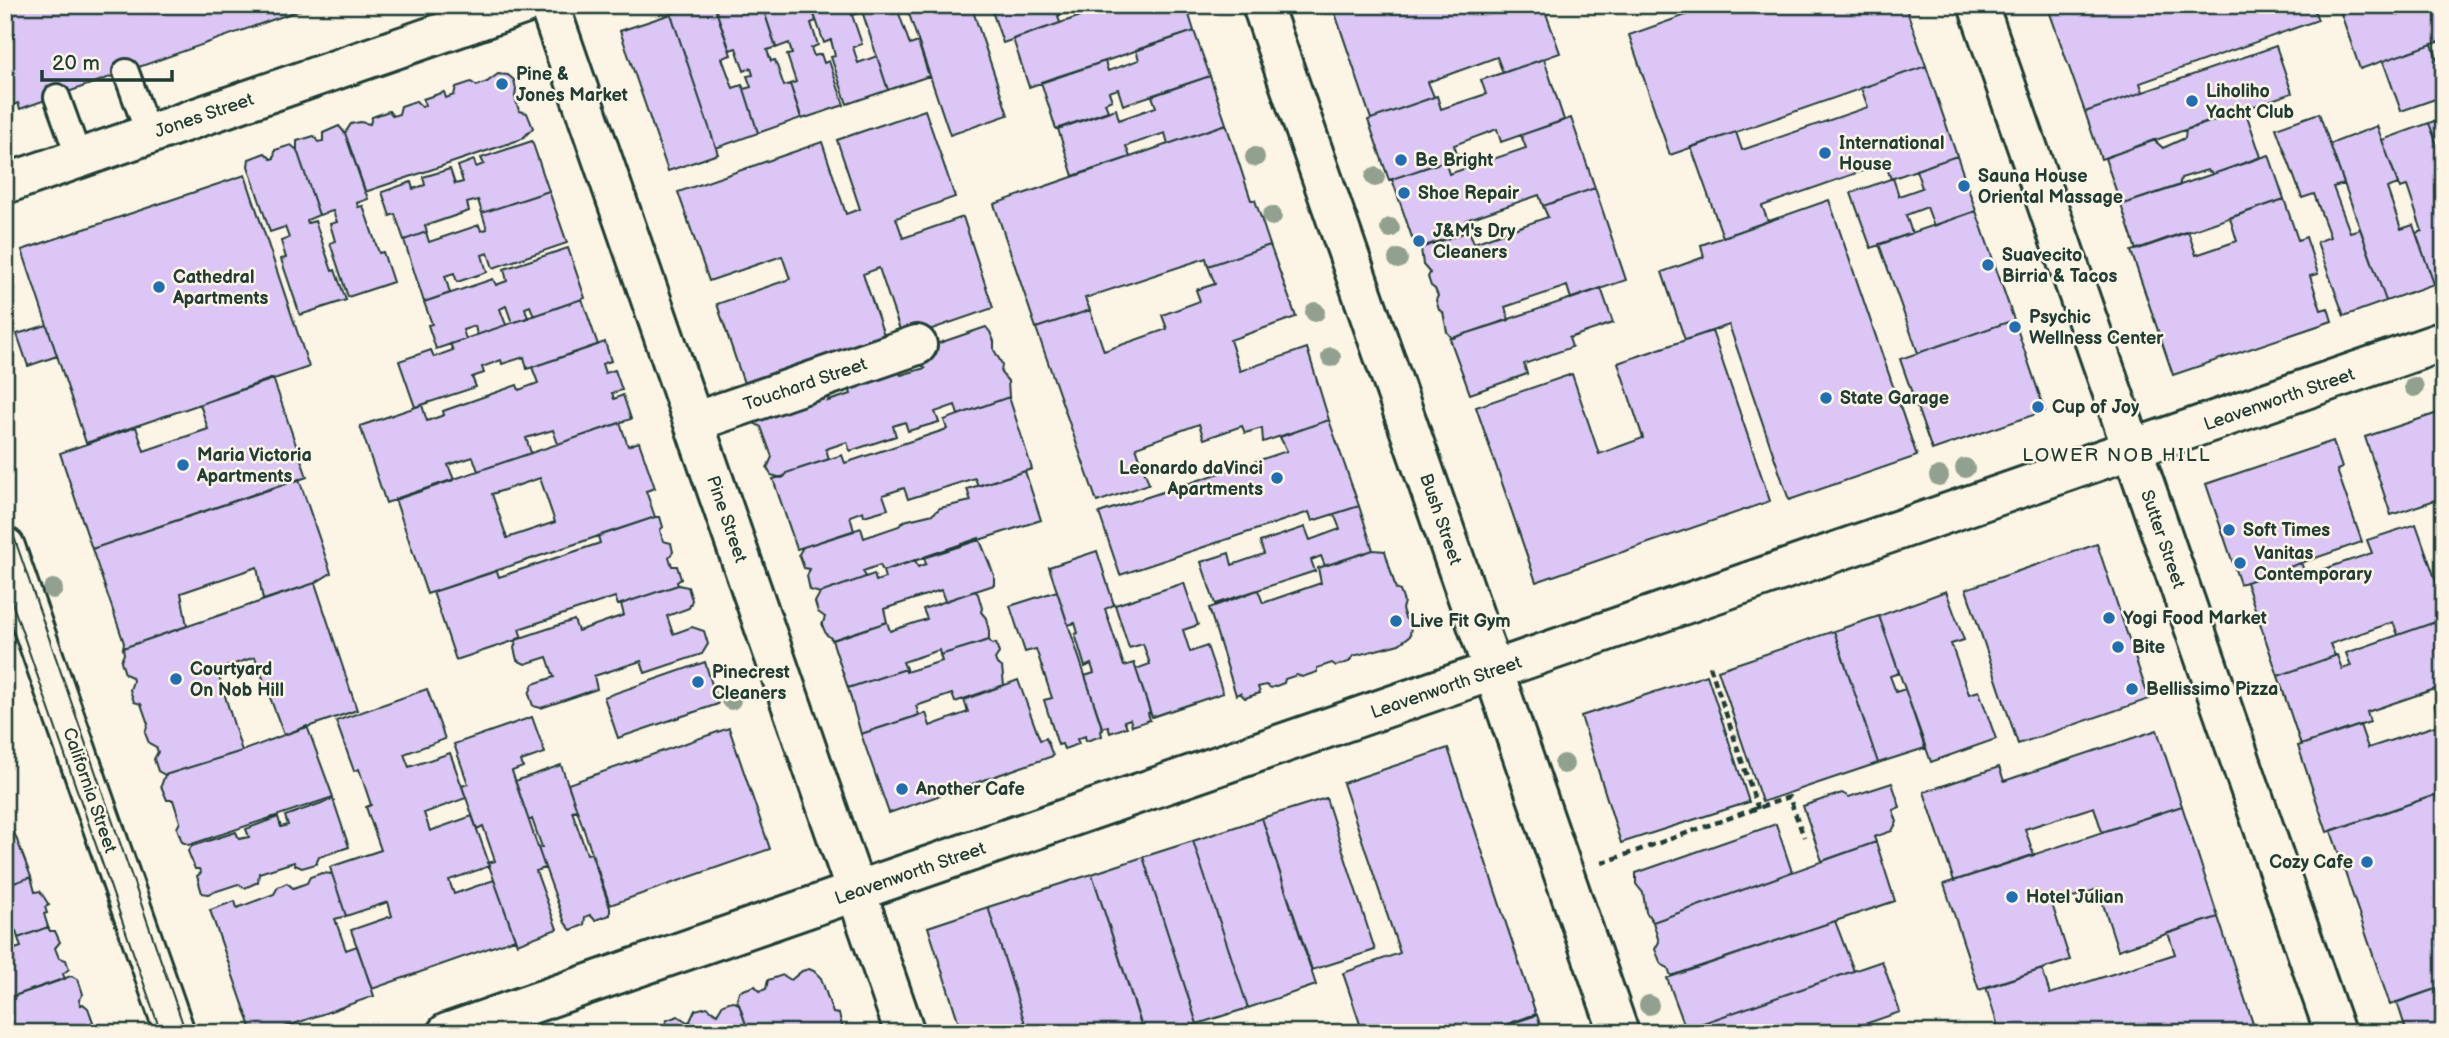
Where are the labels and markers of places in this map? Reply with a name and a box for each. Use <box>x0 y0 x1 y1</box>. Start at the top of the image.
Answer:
place label: Pine & Jones Market <box>516 64 628 106</box>
marker: Pine & Jones Market <box>494 76 510 92</box>
place label: Liholiho Yacht Club <box>2206 81 2295 123</box>
marker: Liholiho Yacht Club <box>2184 93 2200 109</box>
place label: International House <box>1839 133 1944 175</box>
marker: International House <box>1817 145 1833 161</box>
place label: Be Bright <box>1415 150 1493 171</box>
marker: Be Bright <box>1393 152 1409 168</box>
place label: Sauna House Oriental Massage <box>1978 166 2123 208</box>
marker: Sauna House Oriental Massage <box>1956 178 1972 194</box>
place label: Shoe Repair <box>1418 183 1520 204</box>
marker: Shoe Repair <box>1396 185 1412 201</box>
place label: J&M's Dry Cleaners <box>1433 221 1516 263</box>
marker: J&M's Dry Cleaners <box>1411 233 1427 249</box>
place label: Suavecito Birria & Tacos <box>2002 245 2118 287</box>
marker: Suavecito Birria & Tacos <box>1980 257 1996 273</box>
place label: Cathedral Apartments <box>172 267 269 309</box>
marker: Cathedral Apartments <box>151 279 167 295</box>
place label: Psychic Wellness Center <box>2029 307 2164 349</box>
marker: Psychic Wellness Center <box>2007 319 2023 335</box>
place label: State Garage <box>1840 388 1949 409</box>
marker: State Garage <box>1818 390 1834 406</box>
place label: Cup of Joy <box>2052 397 2140 418</box>
marker: Cup of Joy <box>2030 399 2046 415</box>
place label: Maria Victoria Apartments <box>196 445 312 487</box>
marker: Maria Victoria Apartments <box>175 457 191 473</box>
place label: Leonardo daVinci Apartments <box>1119 458 1263 500</box>
marker: Leonardo daVinci Apartments <box>1269 470 1285 486</box>
place label: Soft Times <box>2243 520 2330 541</box>
marker: Soft Times <box>2221 522 2237 538</box>
place label: Vanitas Contemporary <box>2254 543 2373 585</box>
marker: Vanitas Contemporary <box>2232 555 2248 571</box>
place label: Yogi Food Market <box>2123 608 2267 629</box>
marker: Yogi Food Market <box>2101 610 2117 626</box>
place label: Live Fit Gym <box>1410 611 1511 632</box>
marker: Live Fit Gym <box>1388 613 1404 629</box>
place label: Bite <box>2132 637 2165 658</box>
marker: Bite <box>2110 639 2126 655</box>
place label: Courtyard On Nob Hill <box>190 659 284 701</box>
place label: Pinecrest Cleaners <box>712 662 790 704</box>
marker: Courtyard On Nob Hill <box>168 671 184 687</box>
marker: Pinecrest Cleaners <box>690 674 706 690</box>
place label: Bellissimo Pizza <box>2146 679 2278 700</box>
marker: Bellissimo Pizza <box>2124 681 2140 697</box>
place label: Another Cafe <box>915 779 1025 800</box>
marker: Another Cafe <box>894 781 910 797</box>
place label: Cozy Cafe <box>2269 852 2353 873</box>
marker: Cozy Cafe <box>2359 854 2375 870</box>
place label: Hotel Julian <box>2026 887 2124 908</box>
marker: Hotel Julian <box>2004 889 2020 905</box>

